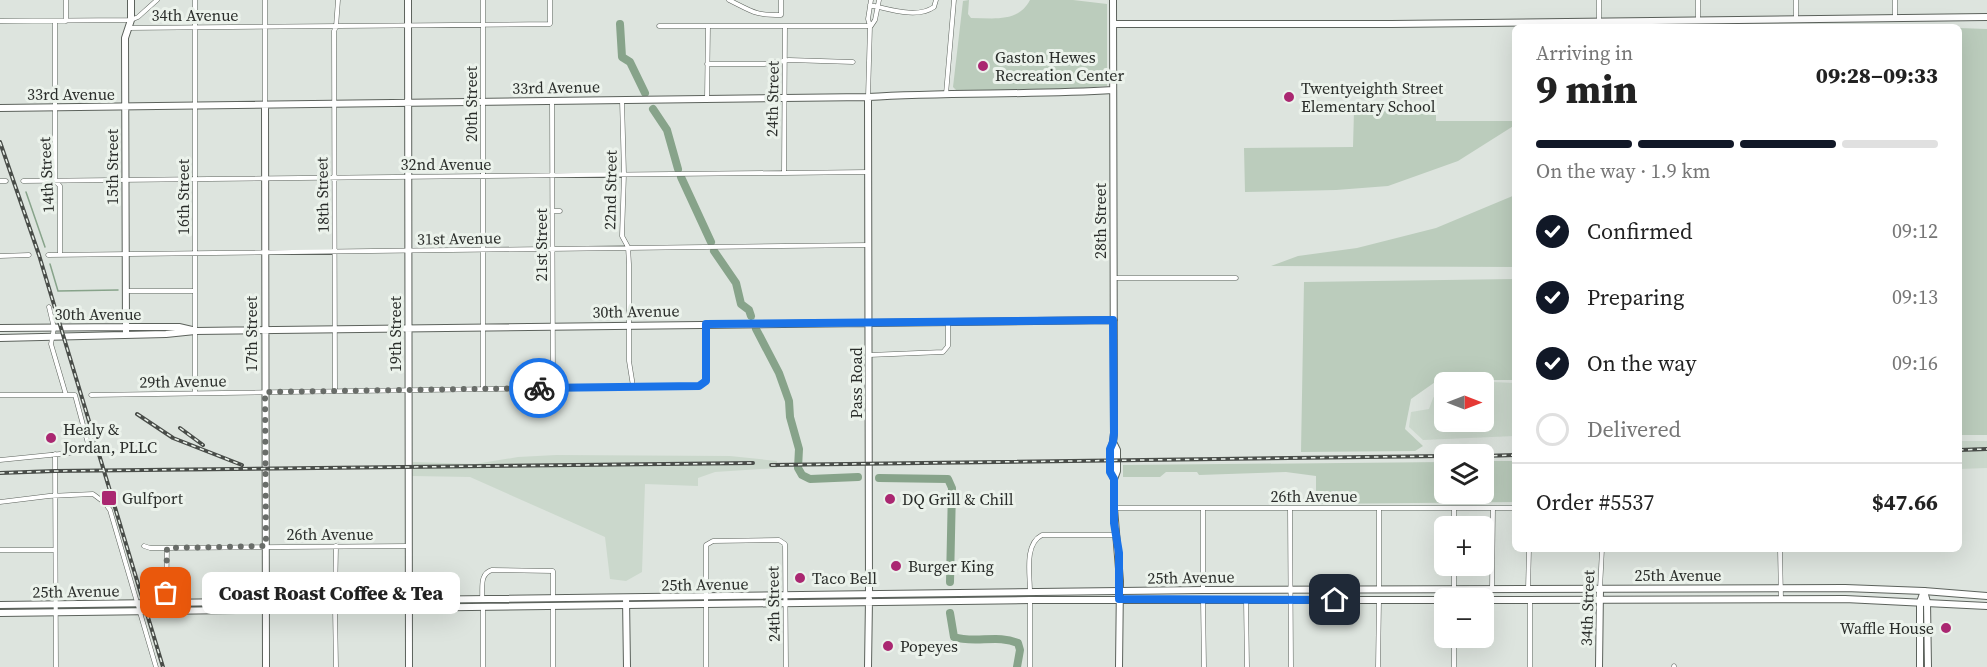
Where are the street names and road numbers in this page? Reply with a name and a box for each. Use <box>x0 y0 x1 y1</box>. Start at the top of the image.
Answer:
street label: 34th Avenue <box>151 4 239 26</box>
street label: 24th Street <box>760 60 784 137</box>
street label: 20th Street <box>460 65 482 142</box>
street label: 33rd Avenue <box>512 75 600 99</box>
street label: 33rd Avenue <box>27 83 115 105</box>
street label: 15th Street <box>101 128 123 205</box>
street label: 14th Street <box>33 136 59 213</box>
street label: 22nd Street <box>598 149 622 230</box>
street label: 32nd Avenue <box>400 153 492 175</box>
street label: 18th Street <box>310 156 334 233</box>
street label: 16th Street <box>172 158 194 235</box>
street label: 28th Street <box>1089 182 1111 259</box>
street label: 21st Street <box>530 208 552 282</box>
street label: 31st Avenue <box>417 226 501 250</box>
street label: 17th Street <box>240 295 262 372</box>
street label: 19th Street <box>384 295 406 372</box>
street label: 30th Avenue <box>592 299 680 323</box>
street label: 30th Avenue <box>54 303 142 325</box>
street label: Pass Road <box>845 347 867 419</box>
street label: 29th Avenue <box>139 369 227 393</box>
street label: 26th Avenue <box>1270 485 1358 507</box>
street label: 26th Avenue <box>286 523 374 545</box>
street label: 25th Avenue <box>1634 564 1722 586</box>
street label: 24th Street <box>761 565 785 642</box>
street label: 25th Avenue <box>1147 565 1235 589</box>
street label: 34th Street <box>1575 569 1599 646</box>
street label: 25th Avenue <box>661 572 749 596</box>
street label: 25th Avenue <box>32 579 120 603</box>

